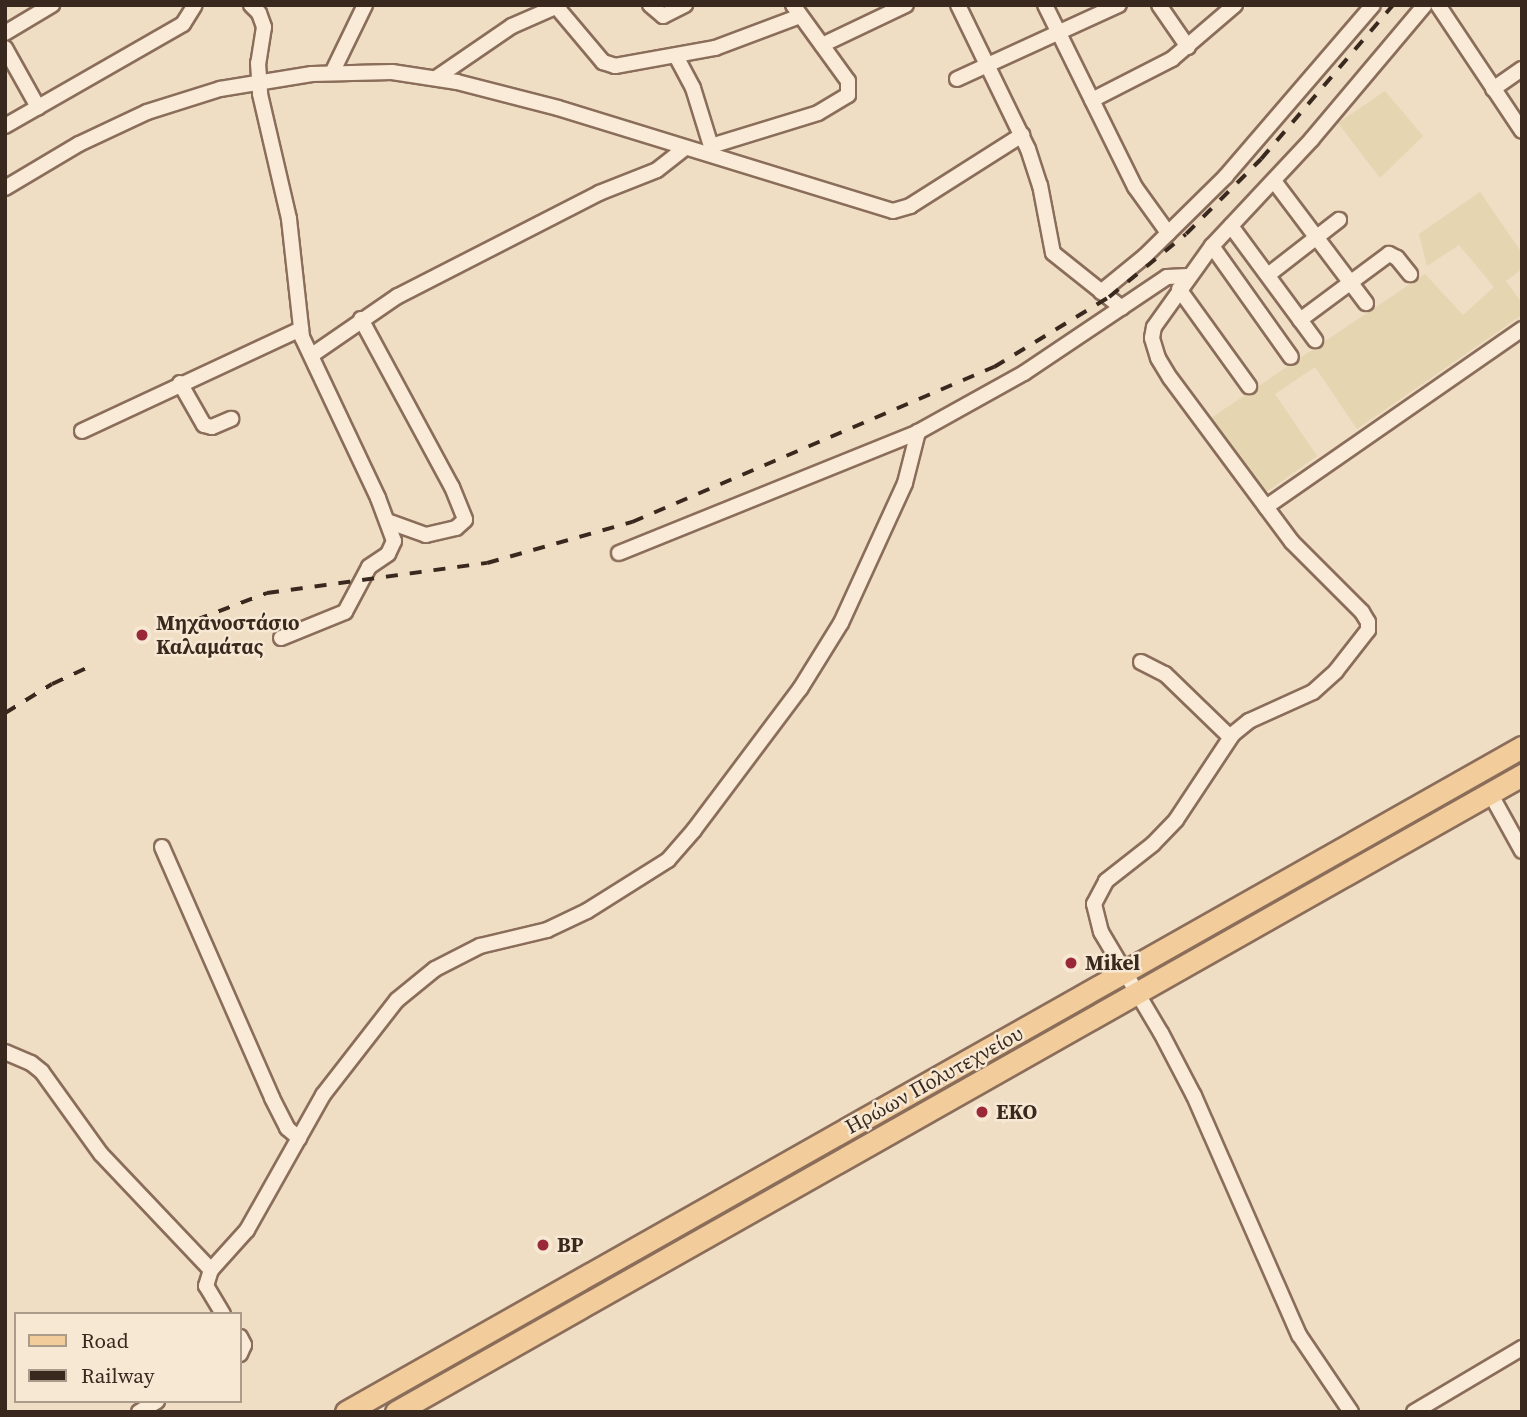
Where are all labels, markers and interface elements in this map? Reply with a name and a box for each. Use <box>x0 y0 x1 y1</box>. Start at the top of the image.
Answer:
place label: Μηχανοστάσιο Καλαμάτας <box>156 610 300 660</box>
marker: Μηχανοστάσιο Καλαμάτας <box>134 627 150 643</box>
place label: Mikel <box>1085 950 1140 976</box>
marker: Mikel <box>1063 955 1079 971</box>
street label: Ηρώων Πολυτεχνείου <box>841 1021 1027 1139</box>
place label: EKO <box>996 1099 1037 1125</box>
marker: EKO <box>974 1104 990 1120</box>
place label: BP <box>557 1232 583 1258</box>
marker: BP <box>535 1237 551 1253</box>
legend <box>14 1312 242 1403</box>
text: Road <box>81 1326 129 1355</box>
text: Railway <box>81 1361 155 1390</box>

